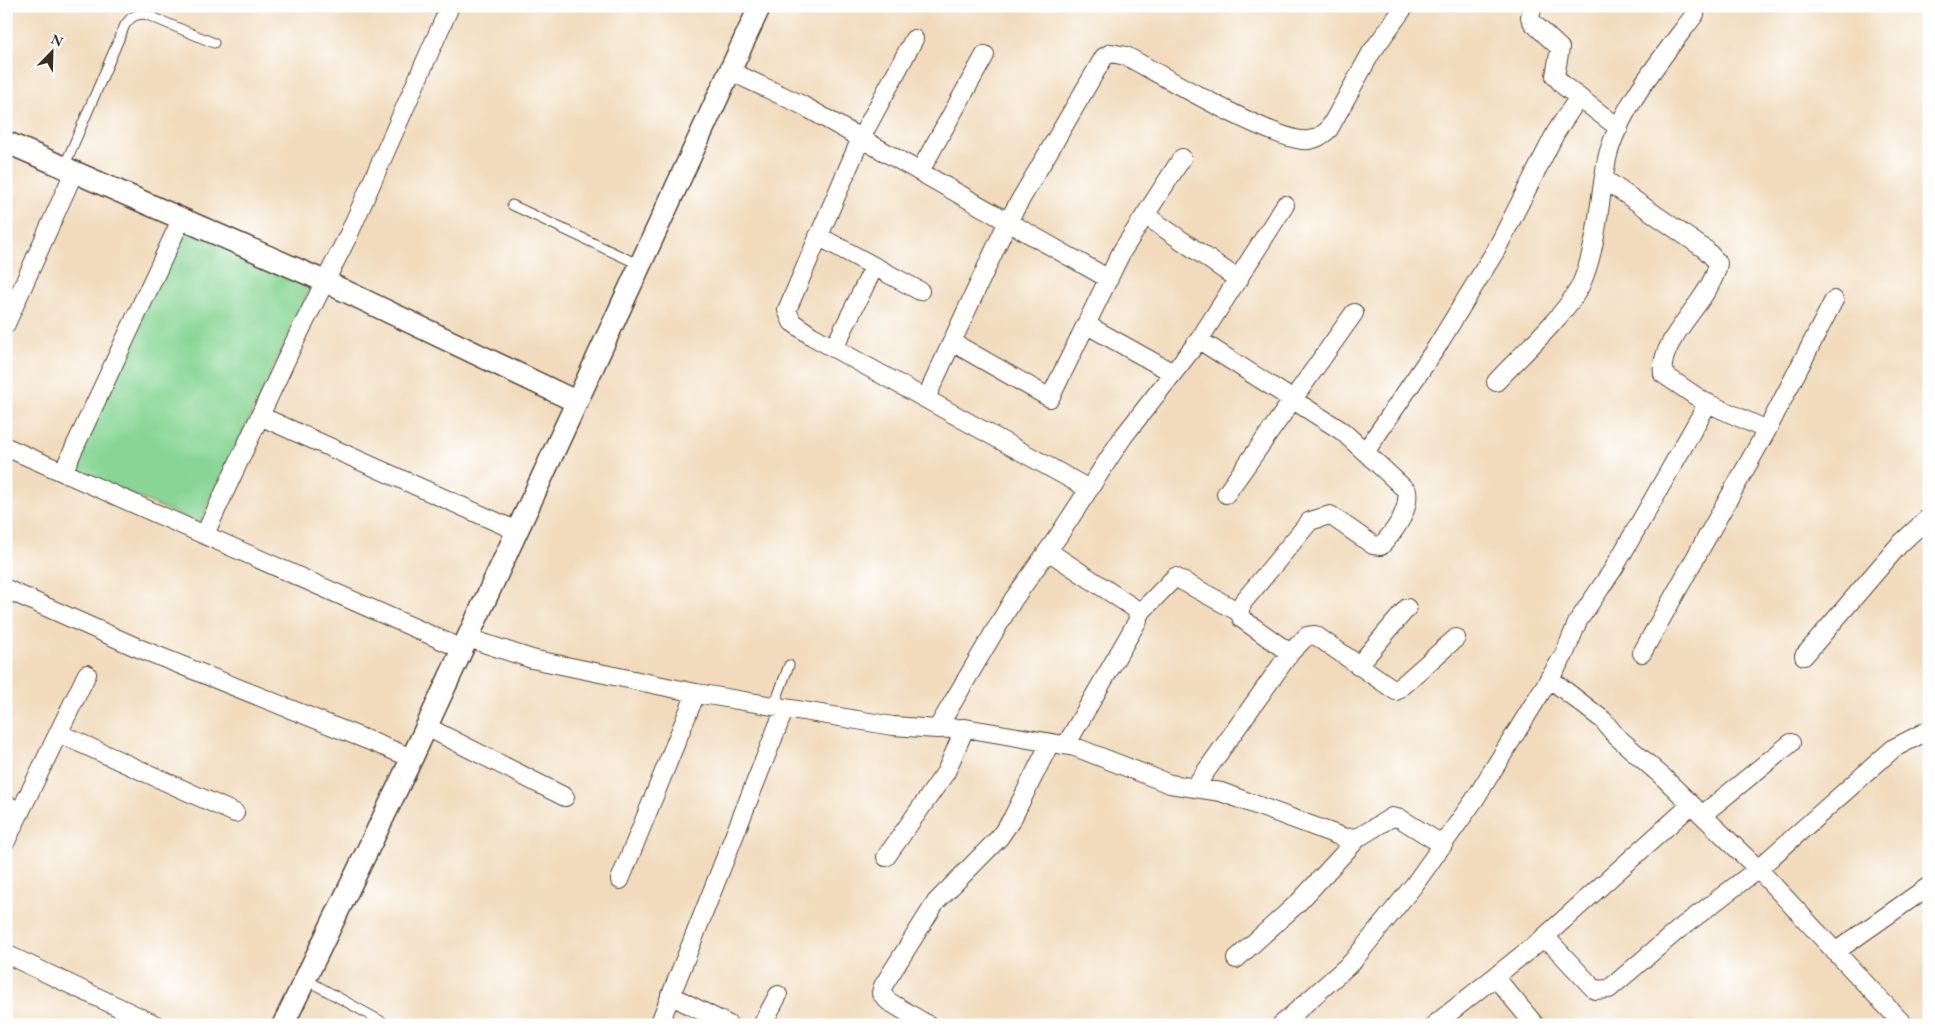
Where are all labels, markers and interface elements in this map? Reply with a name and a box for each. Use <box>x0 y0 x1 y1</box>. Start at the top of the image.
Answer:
north arrow <box>28 28 78 78</box>
text: N <box>48 30 66 51</box>

